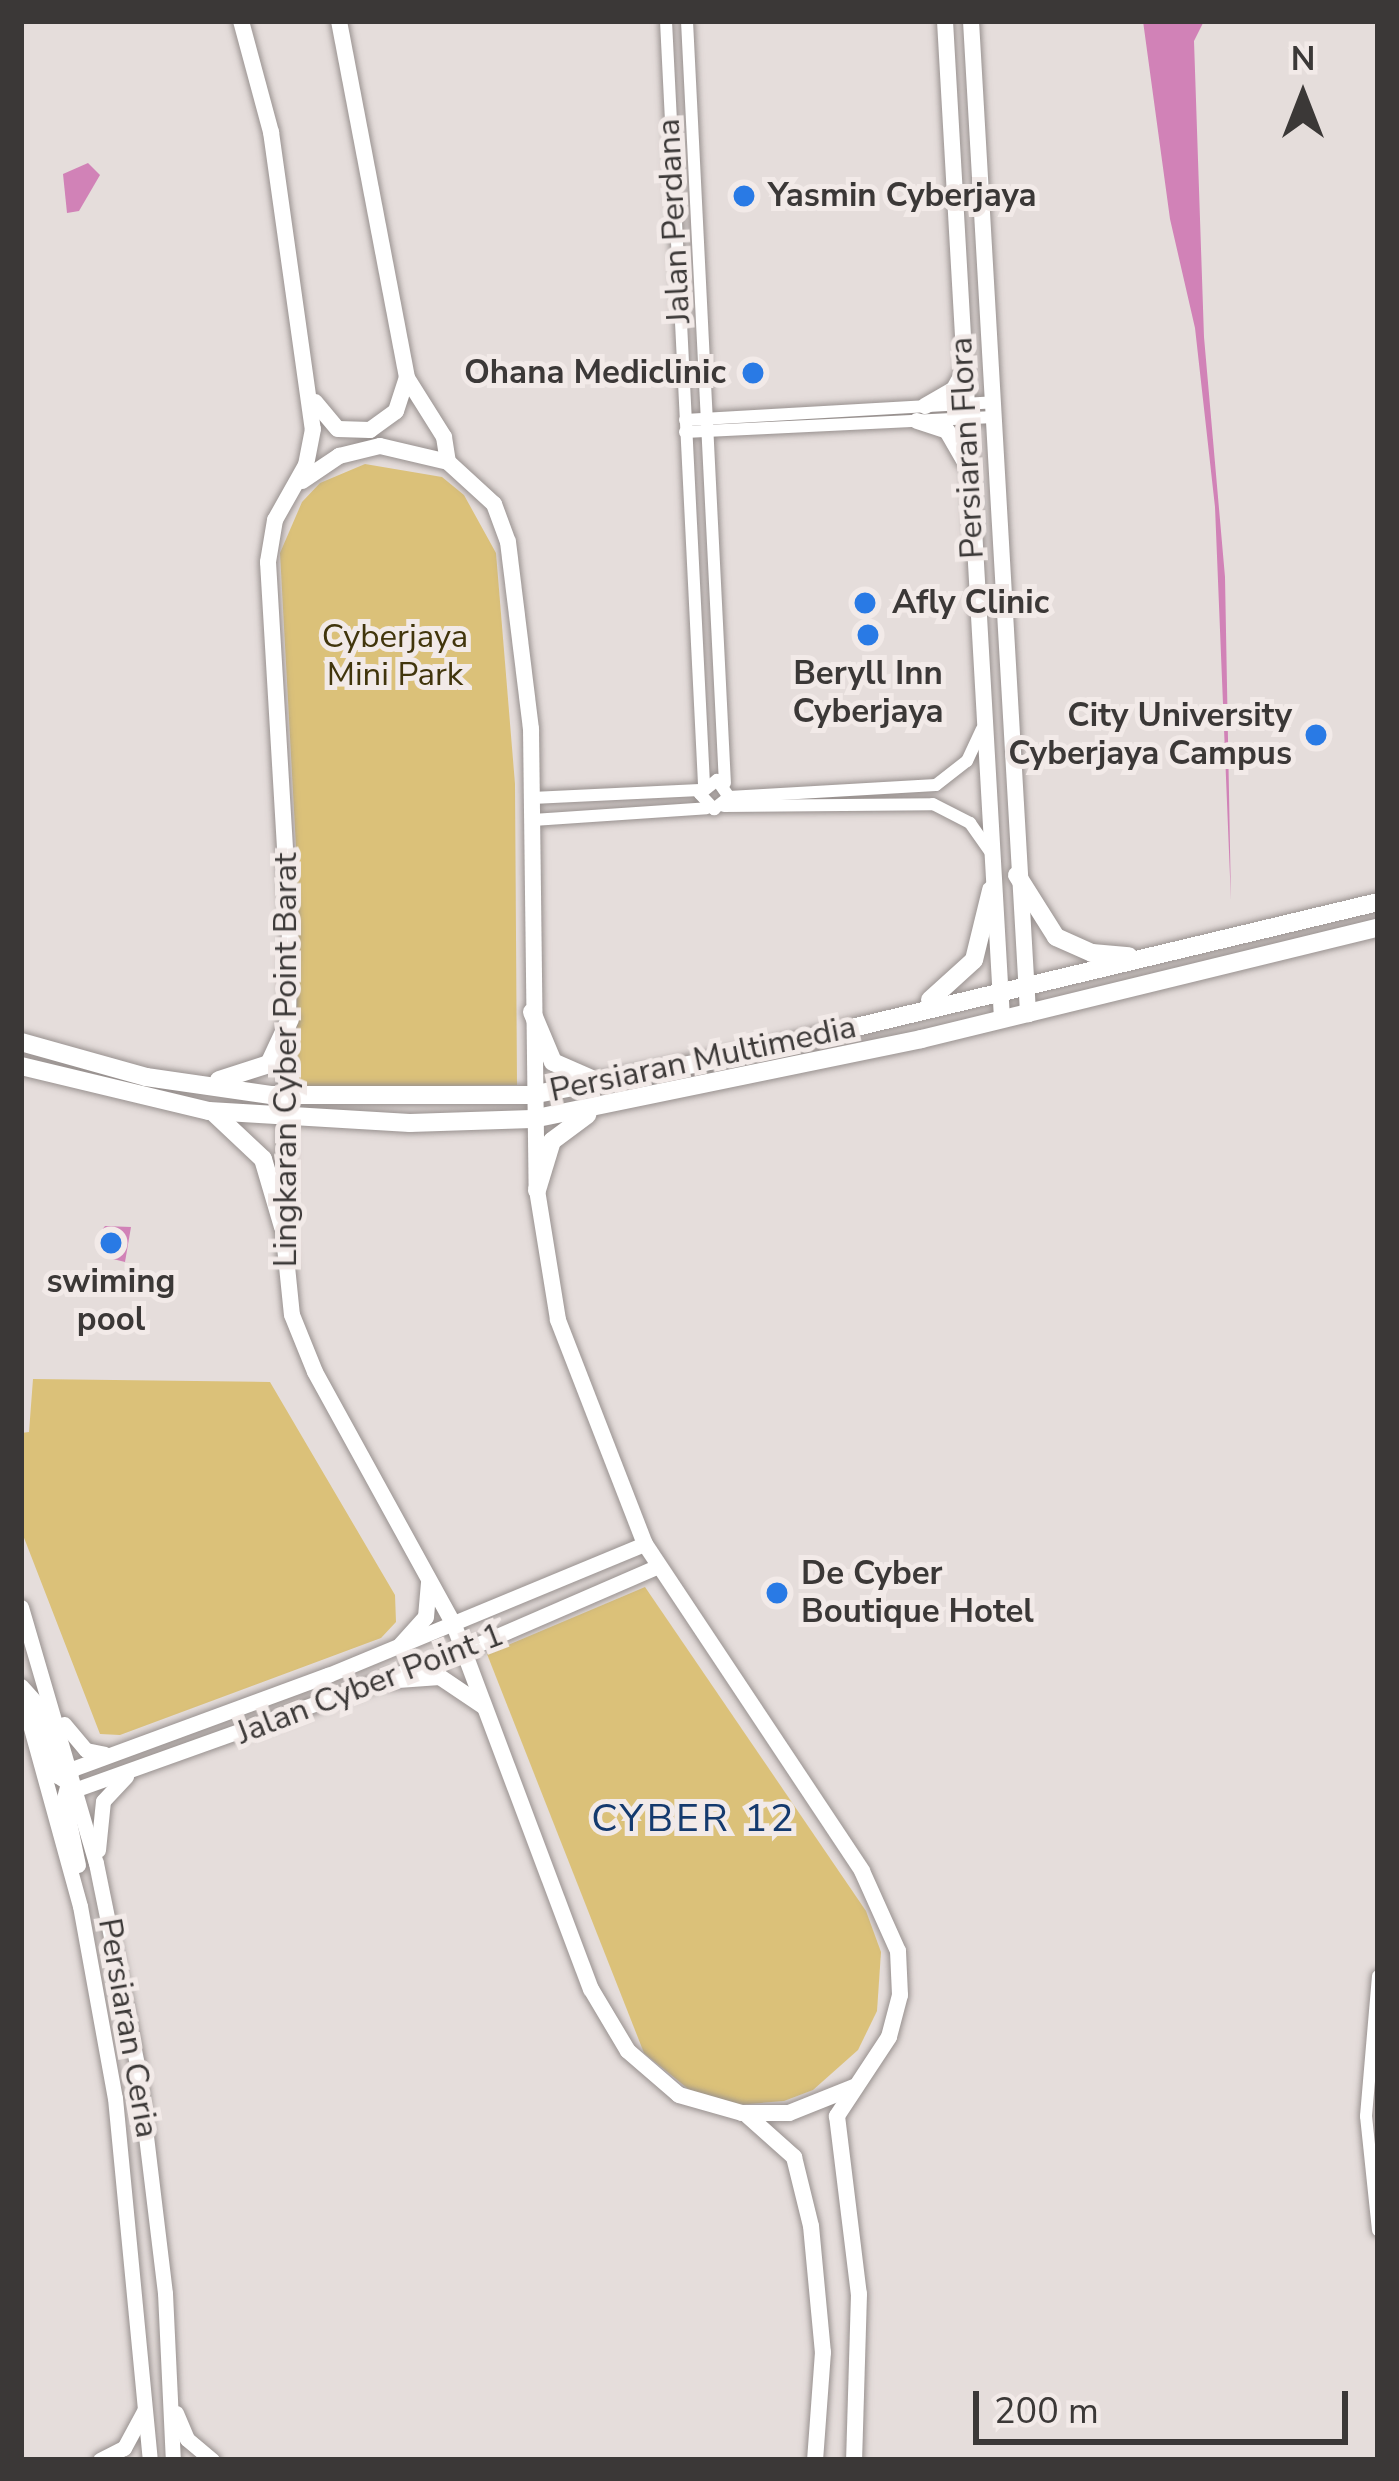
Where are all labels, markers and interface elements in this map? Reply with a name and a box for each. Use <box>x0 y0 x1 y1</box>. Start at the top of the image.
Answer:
north arrow <box>1243 36 1363 156</box>
text: N <box>1291 37 1315 82</box>
street label: Jalan Perdana <box>649 118 699 324</box>
place label: Yasmin Cyberjaya <box>768 176 1037 216</box>
marker: Yasmin Cyberjaya <box>731 183 757 209</box>
street label: Persiaran Flora <box>941 336 993 560</box>
place label: Ohana Mediclinic <box>464 353 726 393</box>
marker: Ohana Mediclinic <box>737 357 769 389</box>
place label: Afly Clinic <box>892 583 1049 623</box>
marker: Afly Clinic <box>849 587 881 619</box>
park label: Cyberjaya Mini Park <box>322 617 468 695</box>
marker: Beryll Inn Cyberjaya <box>855 622 881 648</box>
place label: Beryll Inn Cyberjaya <box>792 654 944 732</box>
place label: City University Cyberjaya Campus <box>1008 696 1292 774</box>
marker: City University Cyberjaya Campus <box>1303 722 1329 748</box>
street label: Lingkaran Cyber Point Barat <box>266 853 306 1267</box>
street label: Persiaran Multimedia <box>546 1007 860 1111</box>
marker: swiming pool <box>98 1230 124 1256</box>
place label: swiming pool <box>47 1262 175 1340</box>
place label: De Cyber Boutique Hotel <box>801 1554 1034 1632</box>
marker: De Cyber Boutique Hotel <box>764 1580 790 1606</box>
street label: Jalan Cyber Point 1 <box>231 1615 509 1753</box>
district label: CYBER 12 <box>591 1796 797 1842</box>
street label: Persiaran Ceria <box>89 1915 167 2141</box>
scale bar <box>979 2367 1354 2441</box>
text: 200 m <box>994 2387 1099 2436</box>

